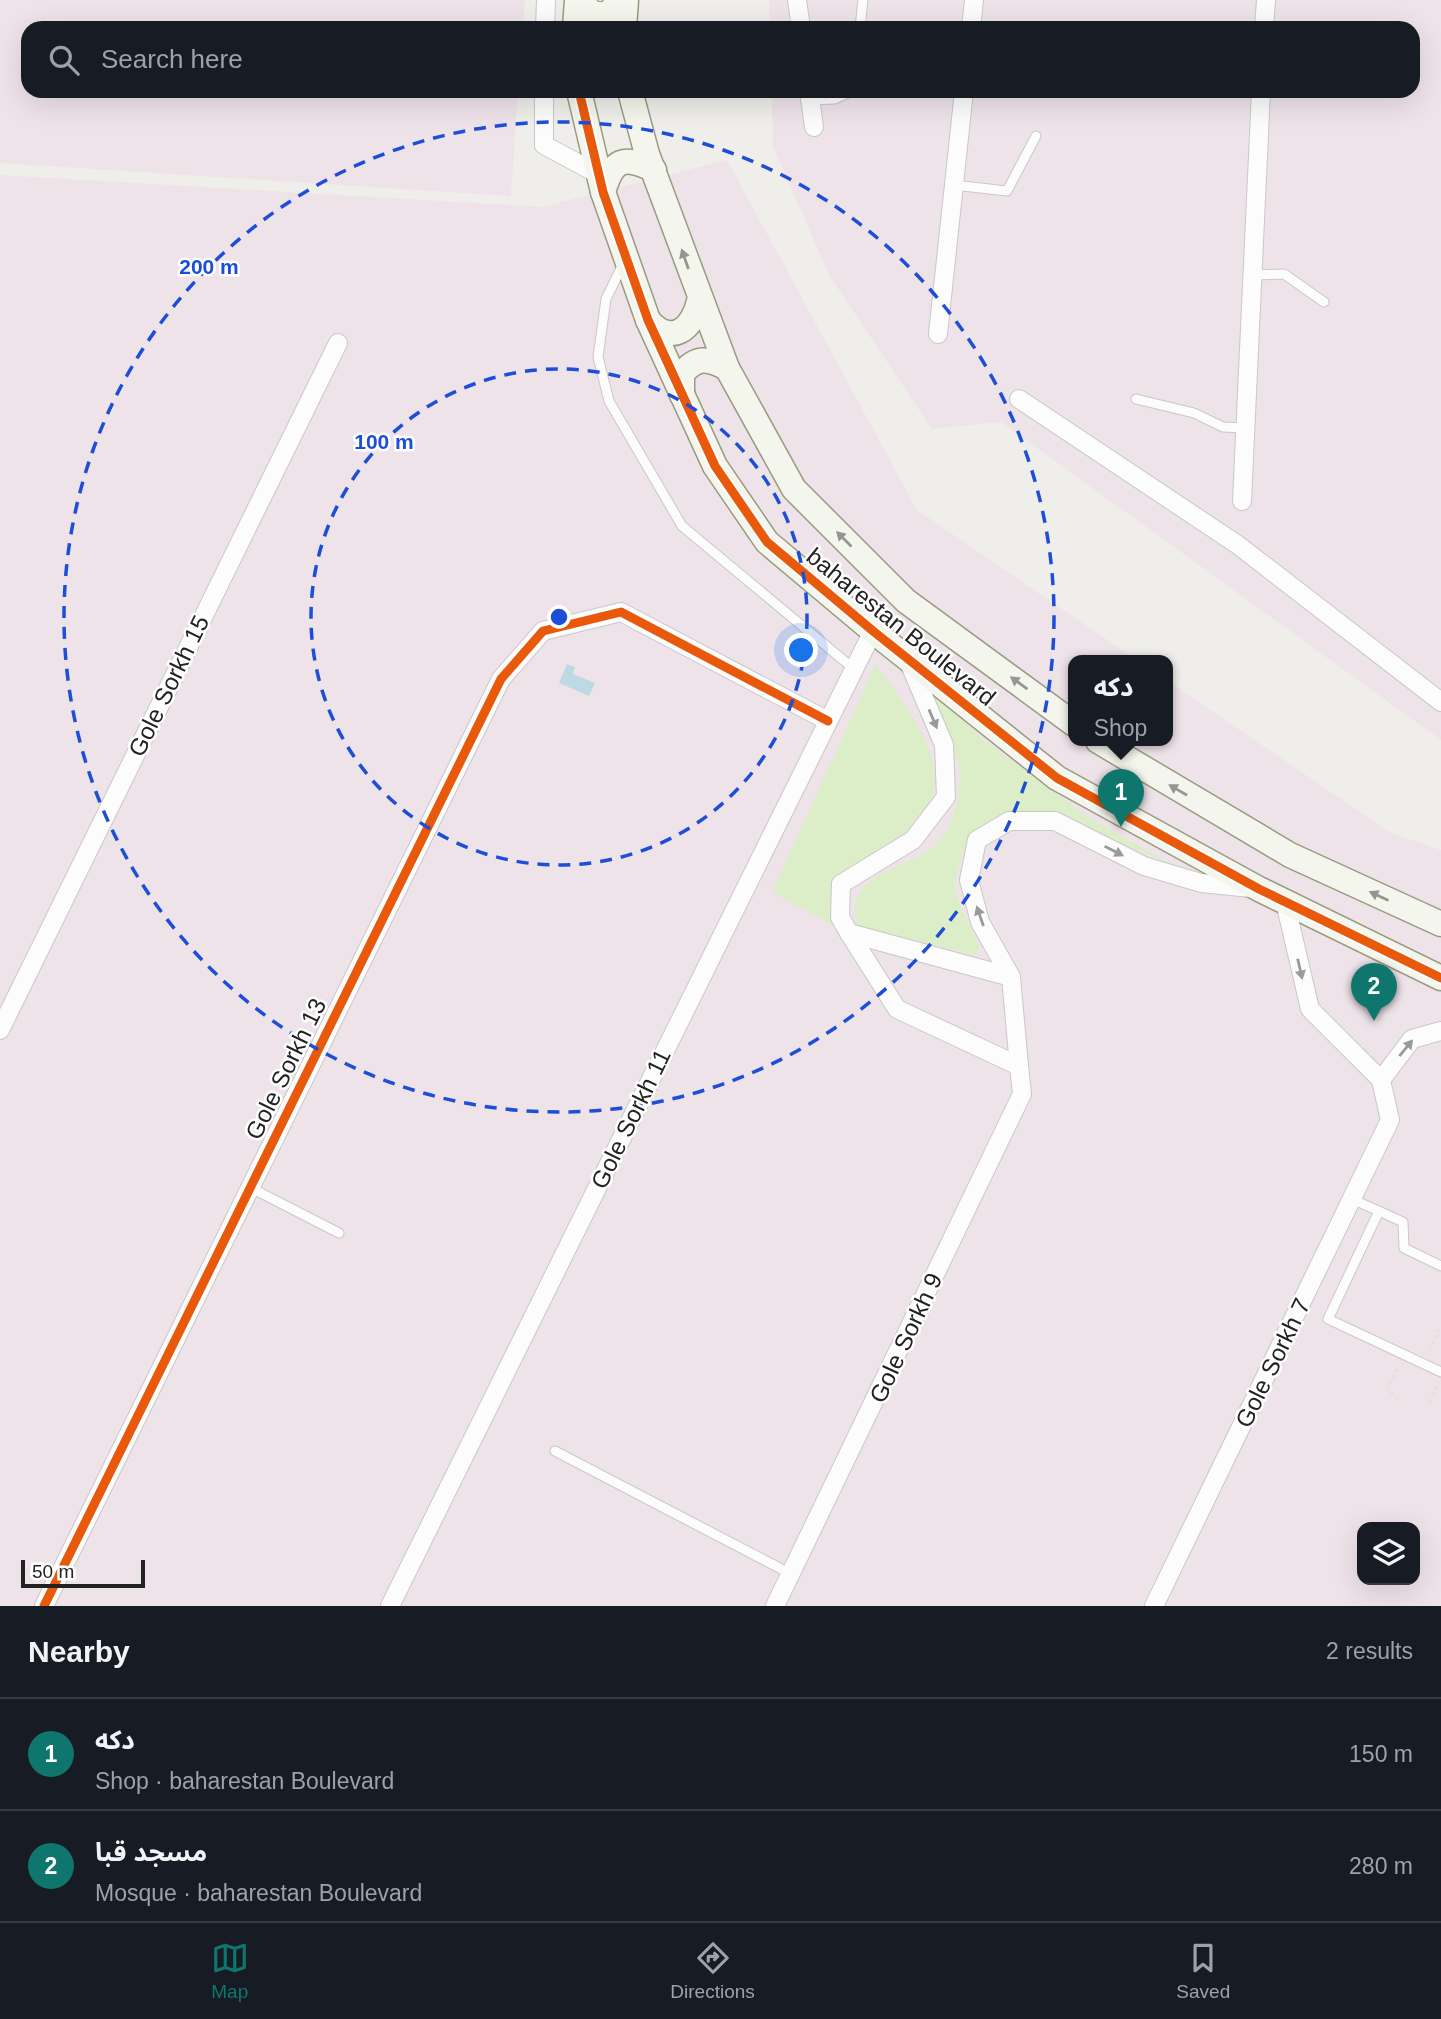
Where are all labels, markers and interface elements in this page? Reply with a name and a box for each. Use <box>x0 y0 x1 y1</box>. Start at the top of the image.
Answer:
search box <box>21 21 1420 98</box>
icon: search <box>45 41 83 79</box>
text: Search here <box>101 44 243 74</box>
one-way arrow <box>679 248 690 269</box>
text: 200 m <box>179 255 239 278</box>
text: 100 m <box>354 430 414 453</box>
one-way arrow <box>835 530 852 547</box>
street label: baharestan Boulevard <box>802 542 1001 711</box>
centre of rings <box>547 605 571 629</box>
street label: Gole Sorkh 15 <box>123 611 214 761</box>
your location <box>784 633 818 667</box>
popup <box>1068 655 1173 746</box>
text: دکه <box>1094 672 1133 702</box>
one-way arrow <box>1010 676 1028 690</box>
one-way arrow <box>928 709 939 730</box>
text: Shop <box>1094 715 1147 741</box>
pin: 1 <box>1098 769 1144 827</box>
one-way arrow <box>1168 784 1187 796</box>
one-way arrow <box>1104 845 1124 856</box>
one-way arrow <box>1369 890 1389 902</box>
one-way arrow <box>974 906 985 927</box>
one-way arrow <box>1295 958 1306 980</box>
pin: 2 <box>1351 963 1397 1021</box>
street label: Gole Sorkh 13 <box>240 994 331 1144</box>
one-way arrow <box>1398 1039 1413 1057</box>
street label: Gole Sorkh 11 <box>585 1045 676 1193</box>
street label: Gole Sorkh 9 <box>864 1269 947 1407</box>
street label: Gole Sorkh 7 <box>1230 1294 1315 1432</box>
map controls <box>1357 1522 1420 1585</box>
button: layers <box>1357 1522 1420 1585</box>
scale bar <box>21 1557 145 1589</box>
text: 50 m <box>32 1561 74 1582</box>
text: Nearby <box>28 1635 130 1668</box>
text: 2 results <box>1326 1638 1413 1664</box>
text: دکه <box>95 1725 135 1755</box>
text: 1 <box>45 1741 57 1767</box>
text: 150 m <box>1349 1741 1413 1767</box>
text: Shop · baharestan Boulevard <box>95 1768 394 1794</box>
text: مسجد قبا <box>95 1837 207 1867</box>
text: 2 <box>45 1853 57 1879</box>
text: 280 m <box>1349 1853 1413 1879</box>
text: Mosque · baharestan Boulevard <box>95 1880 422 1906</box>
tab: Map <box>211 1939 249 2003</box>
tab: Directions <box>670 1939 755 2003</box>
tab: Saved <box>1176 1939 1230 2003</box>

